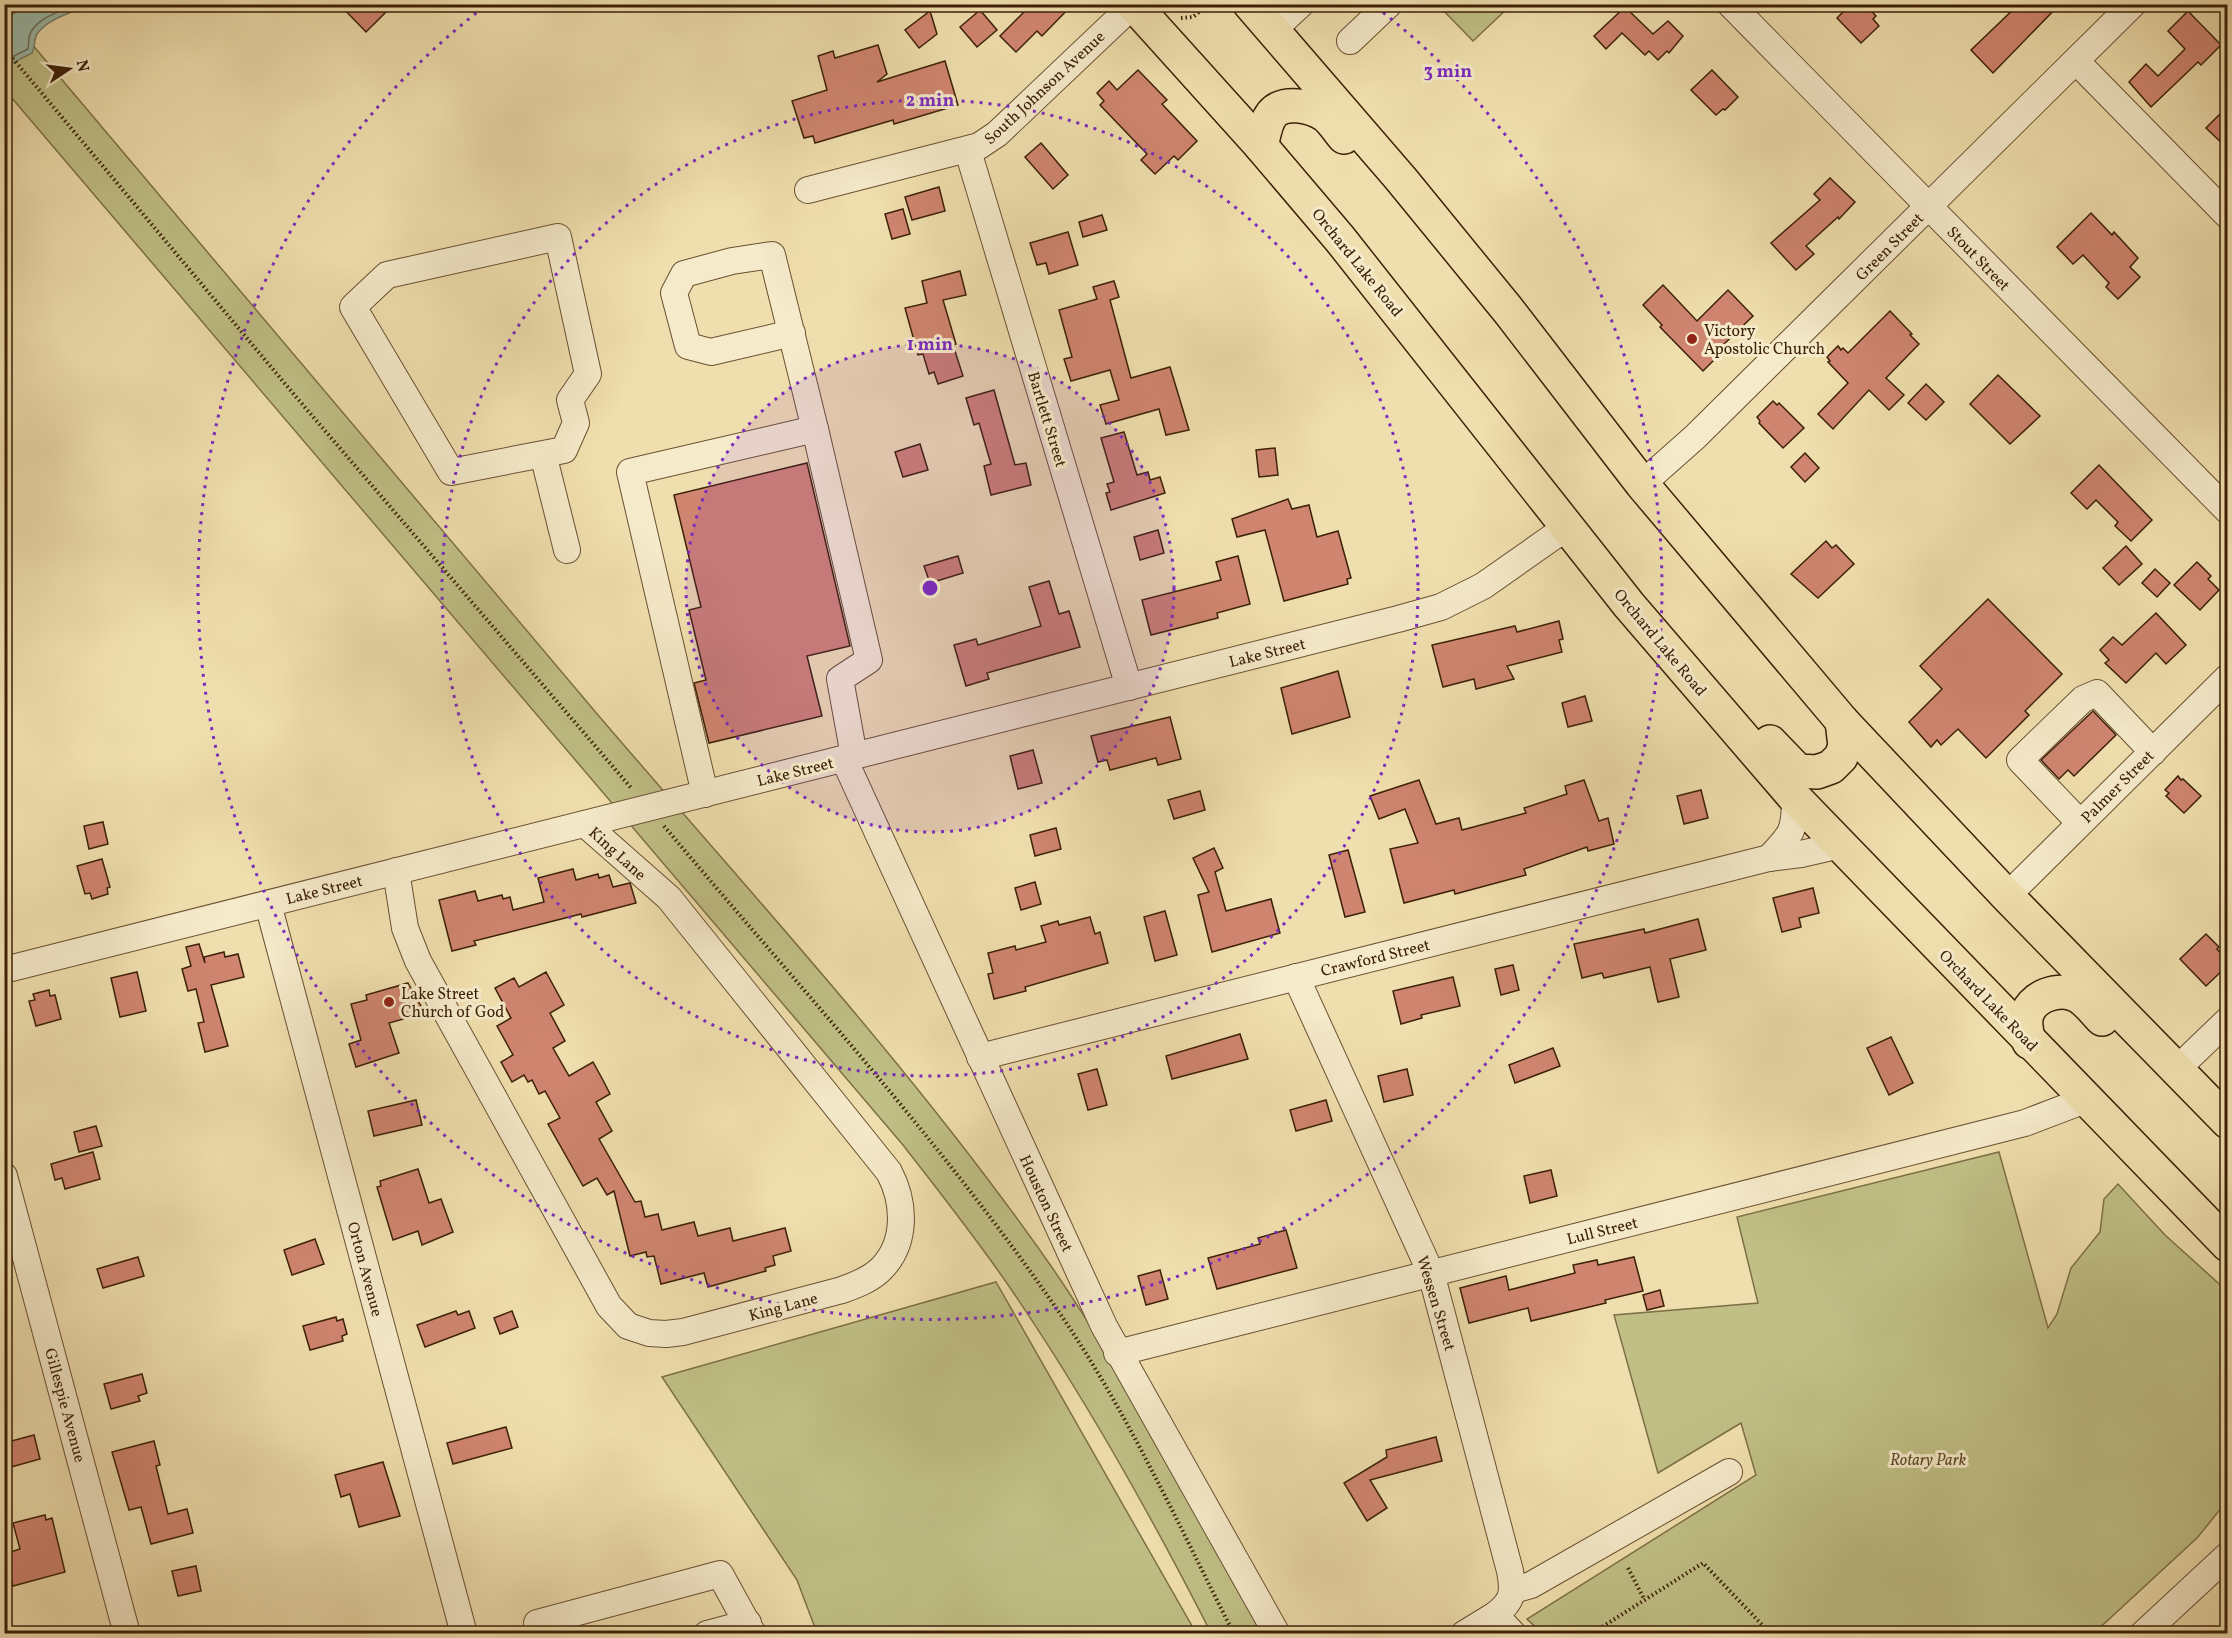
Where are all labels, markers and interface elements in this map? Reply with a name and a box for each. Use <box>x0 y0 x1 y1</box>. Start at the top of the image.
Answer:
street label: South Johnson Avenue <box>980 27 1111 150</box>
north arrow <box>39 39 99 99</box>
text: N <box>70 58 94 75</box>
text: 3 min <box>1424 60 1472 85</box>
text: 2 min <box>906 89 954 114</box>
street label: Orchard Lake Road <box>1306 204 1407 322</box>
street label: Green Street <box>1851 208 1930 286</box>
street label: Stout Street <box>1941 222 2014 297</box>
place label: Victory Apostolic Church <box>1704 321 1825 361</box>
marker: Victory Apostolic Church <box>1685 332 1699 346</box>
text: 1 min <box>907 333 953 358</box>
street label: Bartlett Street <box>1021 369 1071 470</box>
centre of rings <box>920 578 940 598</box>
street label: Orchard Lake Road <box>1608 585 1711 702</box>
street label: Lake Street <box>1227 634 1308 674</box>
street label: Palmer Street <box>2077 746 2160 829</box>
street label: Lake Street <box>755 753 836 793</box>
street label: King Lane <box>583 823 650 886</box>
street label: Lake Street <box>284 871 365 911</box>
street label: Crawford Street <box>1319 935 1433 983</box>
street label: Orchard Lake Road <box>1933 946 2042 1057</box>
place label: Lake Street Church of God <box>401 984 504 1024</box>
marker: Lake Street Church of God <box>382 995 396 1009</box>
street label: Houston Street <box>1013 1152 1078 1256</box>
street label: Lull Street <box>1565 1212 1641 1251</box>
street label: Orton Avenue <box>341 1220 387 1319</box>
street label: Wessen Street <box>1410 1253 1460 1354</box>
street label: King Lane <box>747 1288 820 1328</box>
street label: Gillespie Avenue <box>38 1346 90 1465</box>
park label: Rotary Park <box>1890 1450 1967 1472</box>

